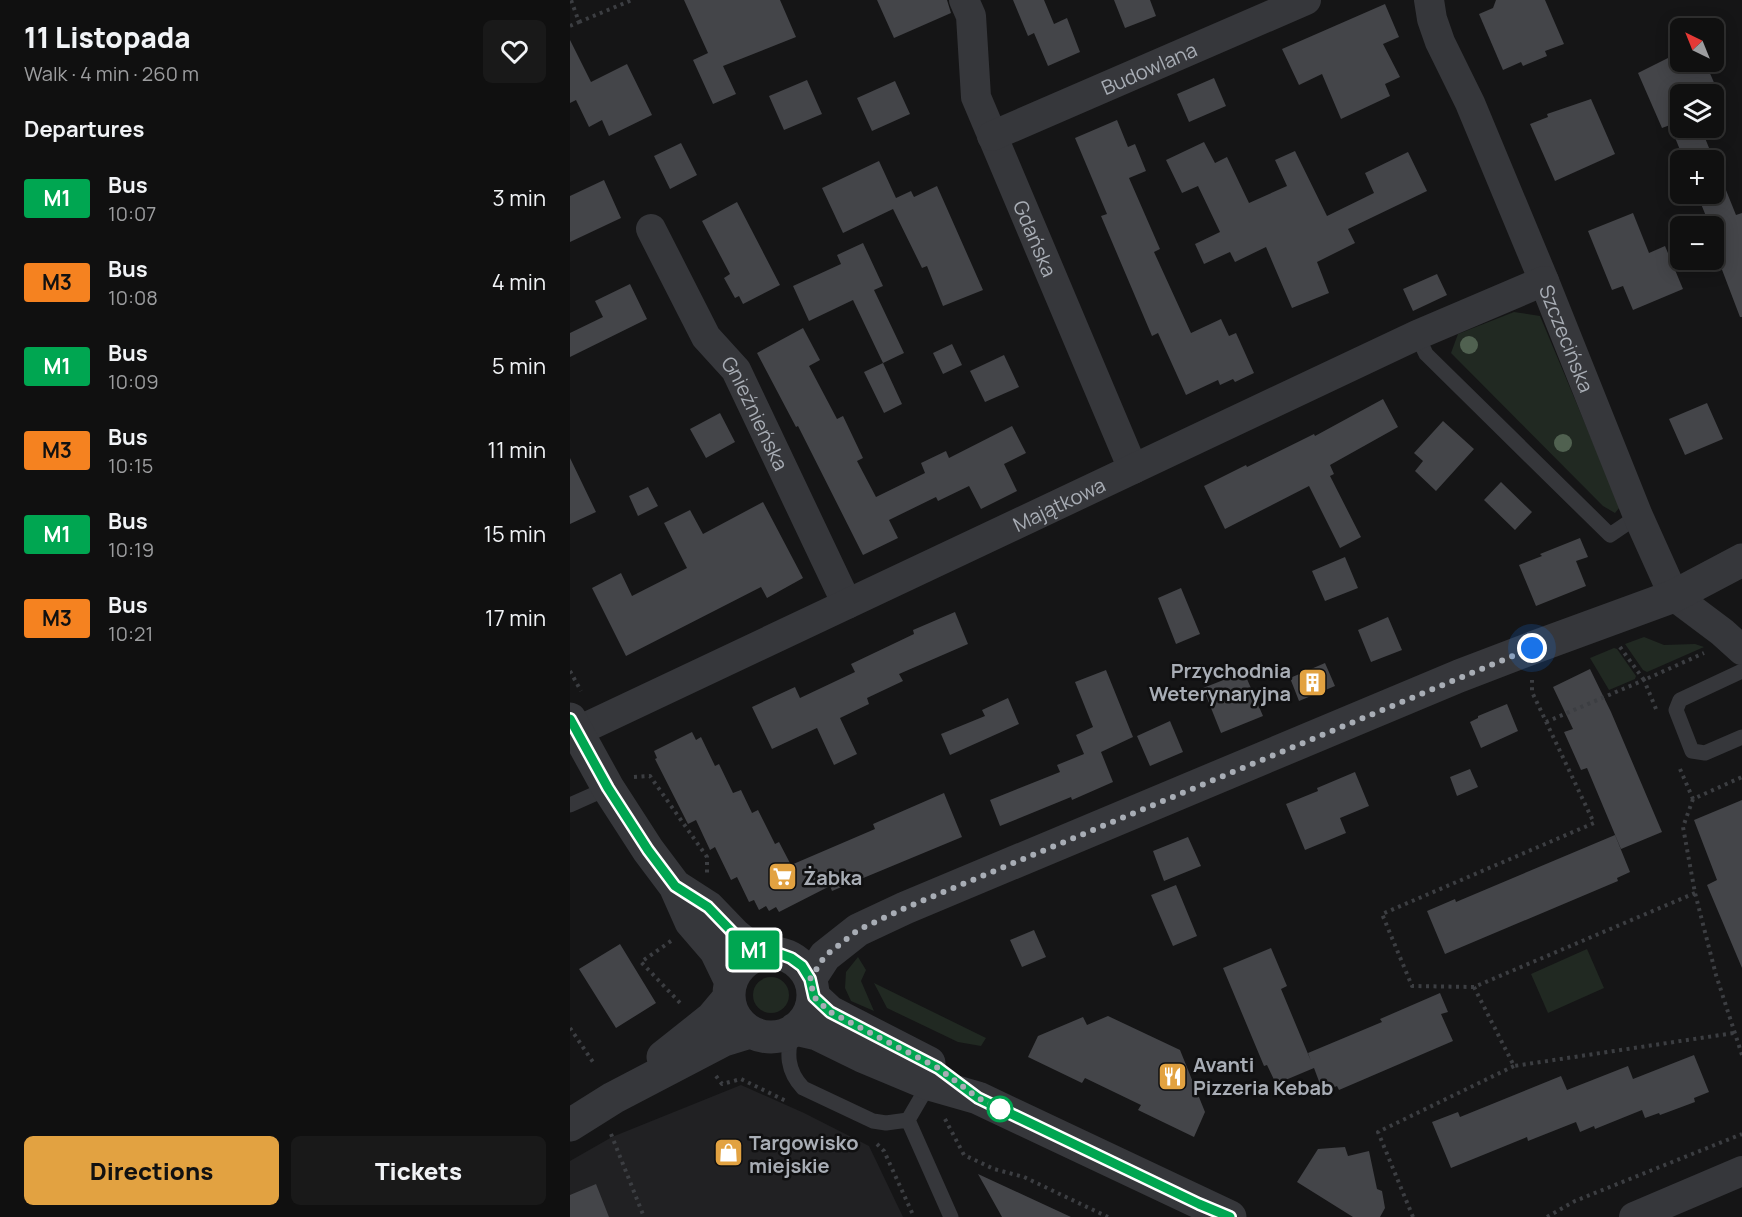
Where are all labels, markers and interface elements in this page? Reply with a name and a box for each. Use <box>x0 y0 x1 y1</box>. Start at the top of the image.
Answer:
text: 11 Listopada <box>24 18 191 56</box>
north arrow <box>1670 18 1724 72</box>
map controls <box>1670 18 1724 270</box>
button: heart <box>483 20 546 83</box>
street label: Budowlana <box>1097 35 1201 101</box>
text: Walk · 4 min · 260 m <box>24 60 199 87</box>
button: layers <box>1670 84 1724 138</box>
text: Departures <box>24 114 144 144</box>
button: + <box>1670 150 1724 204</box>
text: Bus <box>108 170 148 200</box>
text: 3 min <box>493 183 546 213</box>
text: M1 <box>43 184 71 212</box>
street label: Gdańska <box>1008 196 1064 281</box>
text: 10:07 <box>108 200 156 227</box>
button: − <box>1670 216 1724 270</box>
text: Bus <box>108 254 148 284</box>
text: 4 min <box>492 267 546 297</box>
text: M3 <box>42 268 72 296</box>
street label: Szczecińska <box>1533 280 1601 396</box>
text: 10:08 <box>108 284 158 311</box>
text: Bus <box>108 338 148 368</box>
street label: Gnieźnieńska <box>716 350 795 475</box>
text: 5 min <box>492 351 546 381</box>
text: M1 <box>43 352 71 380</box>
text: 10:09 <box>108 368 159 395</box>
text: Bus <box>108 422 148 452</box>
text: 11 min <box>488 435 546 465</box>
text: M3 <box>42 436 72 464</box>
text: 10:15 <box>108 452 153 479</box>
street label: Majątkowa <box>1008 471 1109 537</box>
text: Bus <box>108 506 148 536</box>
text: 15 min <box>483 519 546 549</box>
text: M1 <box>43 520 71 548</box>
text: 10:19 <box>108 536 154 563</box>
text: Bus <box>108 590 148 620</box>
text: 17 min <box>485 603 546 633</box>
text: M3 <box>42 604 72 632</box>
text: 10:21 <box>108 620 153 647</box>
your location <box>1517 633 1547 663</box>
place label: Przychodnia Weterynaryjna <box>1149 657 1291 707</box>
building icon: Przychodnia Weterynaryjna <box>1296 666 1328 698</box>
supermarket icon: Żabka <box>766 861 798 893</box>
place label: Żabka <box>803 864 862 891</box>
line badge: M1 <box>727 930 781 970</box>
text: M1 <box>740 936 768 964</box>
place label: Avanti Pizzeria Kebab <box>1193 1051 1333 1101</box>
restaurant icon: Avanti Pizzeria Kebab <box>1156 1060 1188 1092</box>
unlabelled marker <box>987 1096 1013 1122</box>
place label: Targowisko miejskie <box>749 1129 859 1179</box>
button: Directions <box>24 1136 279 1205</box>
button: Tickets <box>291 1136 546 1205</box>
shop icon: Targowisko miejskie <box>712 1137 744 1169</box>

